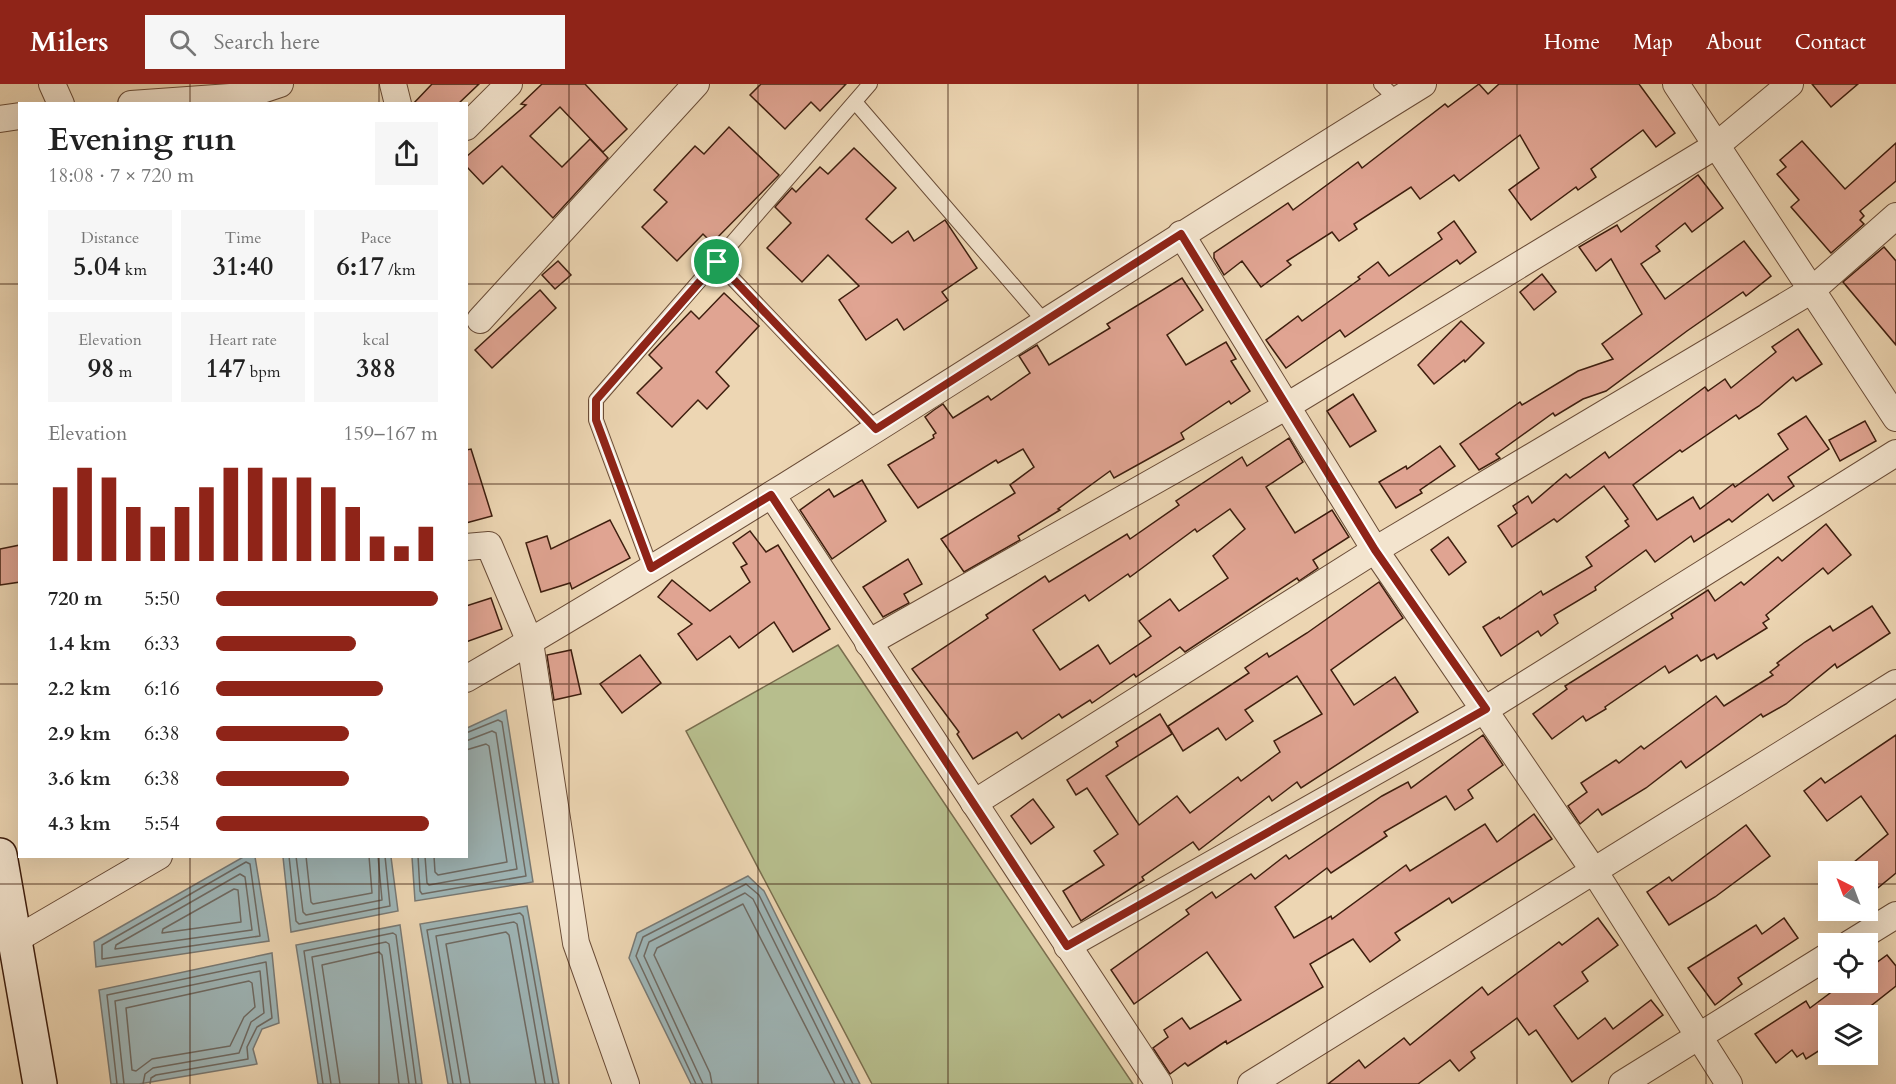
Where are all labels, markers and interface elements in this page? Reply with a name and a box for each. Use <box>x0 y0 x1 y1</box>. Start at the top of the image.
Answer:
search box <box>145 15 565 69</box>
text: Milers <box>30 23 109 61</box>
icon: search <box>166 26 199 59</box>
text: Search here <box>214 27 320 57</box>
text: Home <box>1544 28 1600 57</box>
text: Map <box>1633 28 1673 57</box>
text: About <box>1706 28 1762 57</box>
text: Contact <box>1795 28 1866 57</box>
text: Evening run <box>48 117 236 162</box>
button: share <box>375 122 438 185</box>
text: 18:08 · 7 × 720 m <box>48 162 194 189</box>
text: Distance <box>81 227 139 249</box>
text: Time <box>224 227 262 249</box>
text: Pace <box>361 227 391 249</box>
pin <box>691 236 742 287</box>
icon: arrive <box>700 245 733 278</box>
text: 5.04 <box>73 249 121 284</box>
text: 31:40 <box>213 249 273 284</box>
text: 6:17 <box>336 249 384 284</box>
text: km <box>121 259 147 281</box>
text: /km <box>384 259 416 281</box>
text: Elevation <box>78 329 142 351</box>
text: Heart rate <box>209 329 277 351</box>
text: kcal <box>363 329 389 351</box>
text: 98 <box>88 351 114 386</box>
text: 147 <box>206 351 246 386</box>
text: 388 <box>356 351 396 386</box>
text: m <box>114 361 132 383</box>
text: bpm <box>246 361 280 383</box>
text: Elevation <box>48 420 127 447</box>
text: 159–167 m <box>343 420 438 447</box>
text: 720 m <box>48 585 103 612</box>
text: 5:50 <box>144 585 180 612</box>
text: 1.4 km <box>48 630 111 657</box>
text: 6:33 <box>144 630 180 657</box>
text: 2.2 km <box>48 675 111 702</box>
text: 6:16 <box>144 675 180 702</box>
text: 2.9 km <box>48 720 111 747</box>
text: 6:38 <box>144 720 180 747</box>
text: 3.6 km <box>48 765 111 792</box>
text: 6:38 <box>144 765 180 792</box>
text: 4.3 km <box>48 810 111 837</box>
text: 5:54 <box>144 810 180 837</box>
north arrow <box>1818 861 1878 921</box>
map controls <box>1818 861 1878 1065</box>
button: locate <box>1818 933 1878 993</box>
button: layers <box>1818 1005 1878 1065</box>

